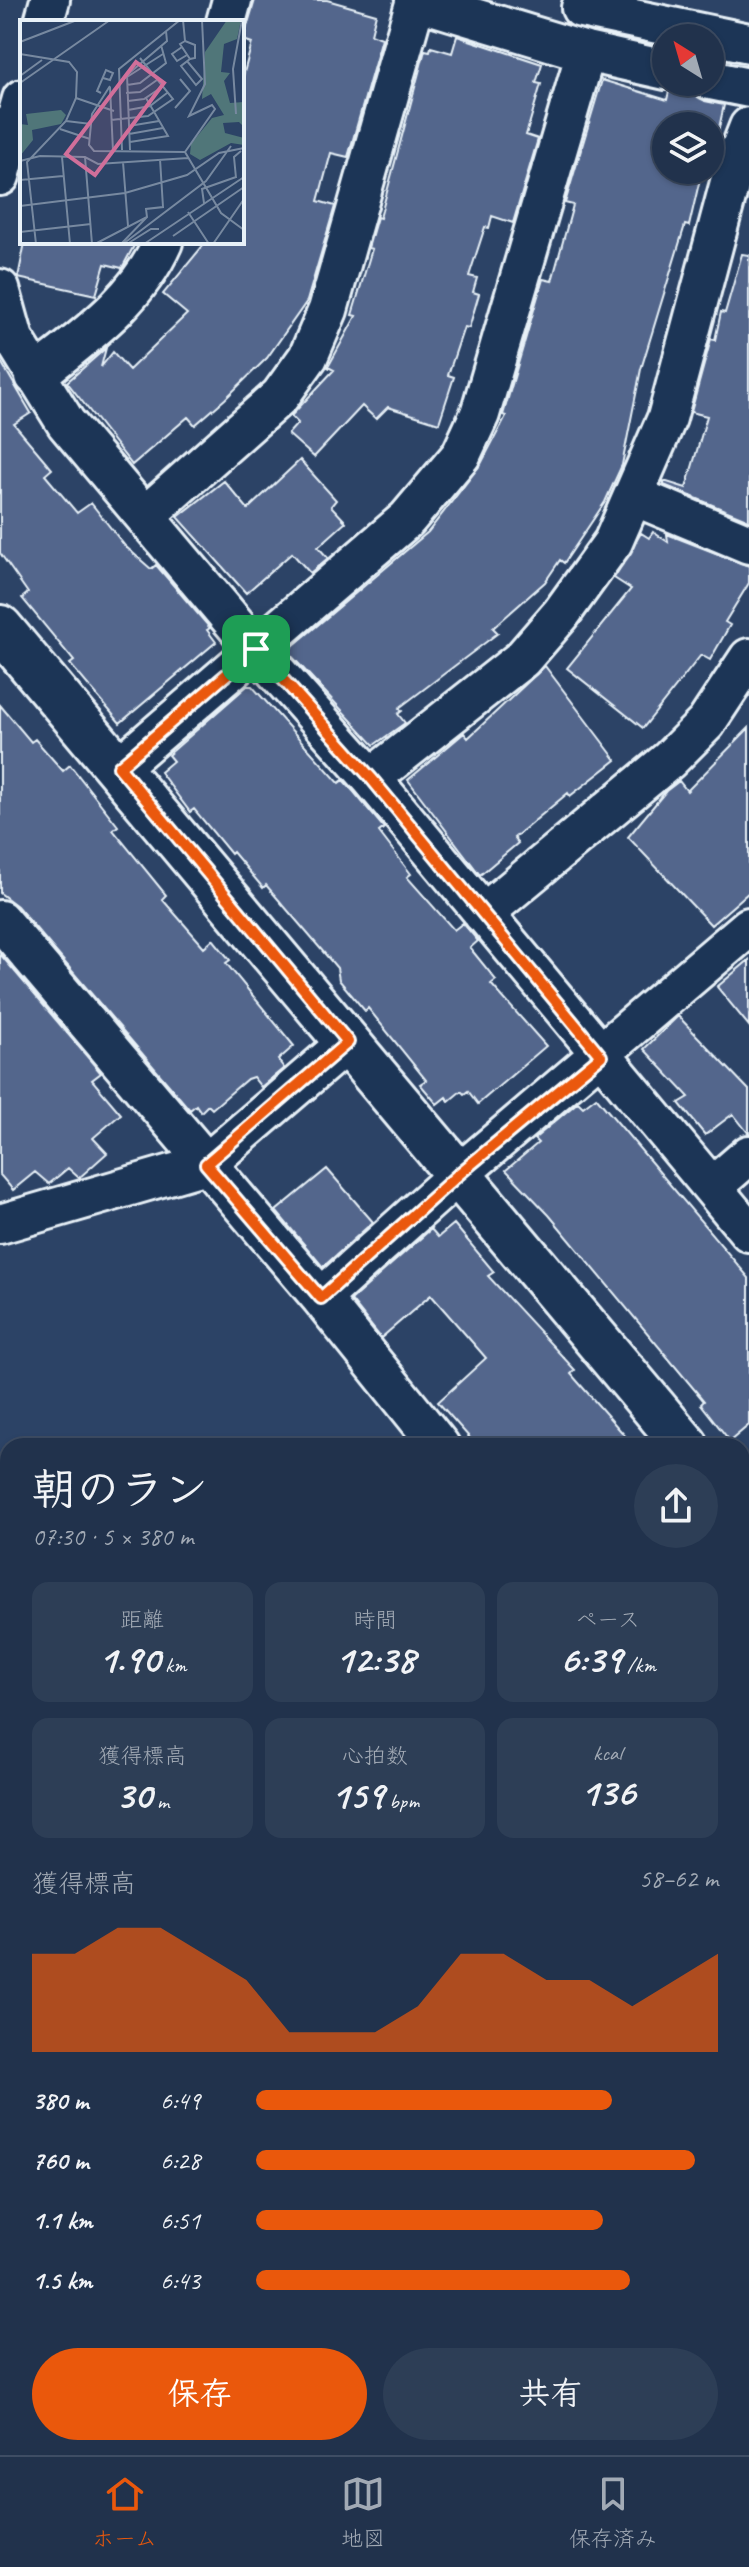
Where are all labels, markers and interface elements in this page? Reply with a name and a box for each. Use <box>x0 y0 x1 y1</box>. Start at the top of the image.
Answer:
inset map <box>20 20 244 244</box>
north arrow <box>652 24 724 96</box>
map controls <box>652 24 724 184</box>
button: layers <box>652 112 724 184</box>
pin <box>222 615 290 683</box>
icon: arrive <box>234 627 278 671</box>
text: 朝のラン <box>32 1462 208 1517</box>
button: share <box>634 1464 718 1548</box>
text: 07:30 · 5 × 380 m <box>32 1520 193 1553</box>
text: 距離 <box>120 1606 164 1634</box>
text: 時間 <box>353 1606 397 1634</box>
text: ペース <box>575 1606 640 1634</box>
text: 1.90 <box>98 1634 160 1684</box>
text: 12:38 <box>335 1634 415 1684</box>
text: 6:39 <box>559 1634 622 1684</box>
text: km <box>160 1651 186 1679</box>
text: /km <box>622 1651 656 1679</box>
text: kcal <box>593 1739 622 1767</box>
text: 獲得標高 <box>98 1742 186 1770</box>
text: 心拍数 <box>342 1742 408 1770</box>
text: 136 <box>580 1767 635 1817</box>
text: 30 <box>116 1770 152 1820</box>
text: 159 <box>331 1770 384 1820</box>
text: m <box>152 1787 169 1815</box>
text: bpm <box>384 1787 419 1815</box>
text: 58–62 m <box>639 1862 718 1895</box>
text: 獲得標高 <box>32 1867 136 1900</box>
text: 380 m <box>32 2084 88 2117</box>
text: 6:49 <box>160 2084 200 2117</box>
text: 760 m <box>32 2144 89 2177</box>
text: 6:28 <box>160 2144 200 2177</box>
text: 1.1 km <box>32 2204 92 2237</box>
text: 6:51 <box>160 2204 200 2237</box>
text: 1.5 km <box>32 2264 92 2297</box>
text: 6:43 <box>160 2264 200 2297</box>
button: 保存 <box>32 2348 367 2440</box>
button: 共有 <box>383 2348 718 2440</box>
tab: ホーム <box>92 2472 157 2553</box>
tab: 地図 <box>341 2472 385 2553</box>
tab: 保存済み <box>569 2472 657 2553</box>

